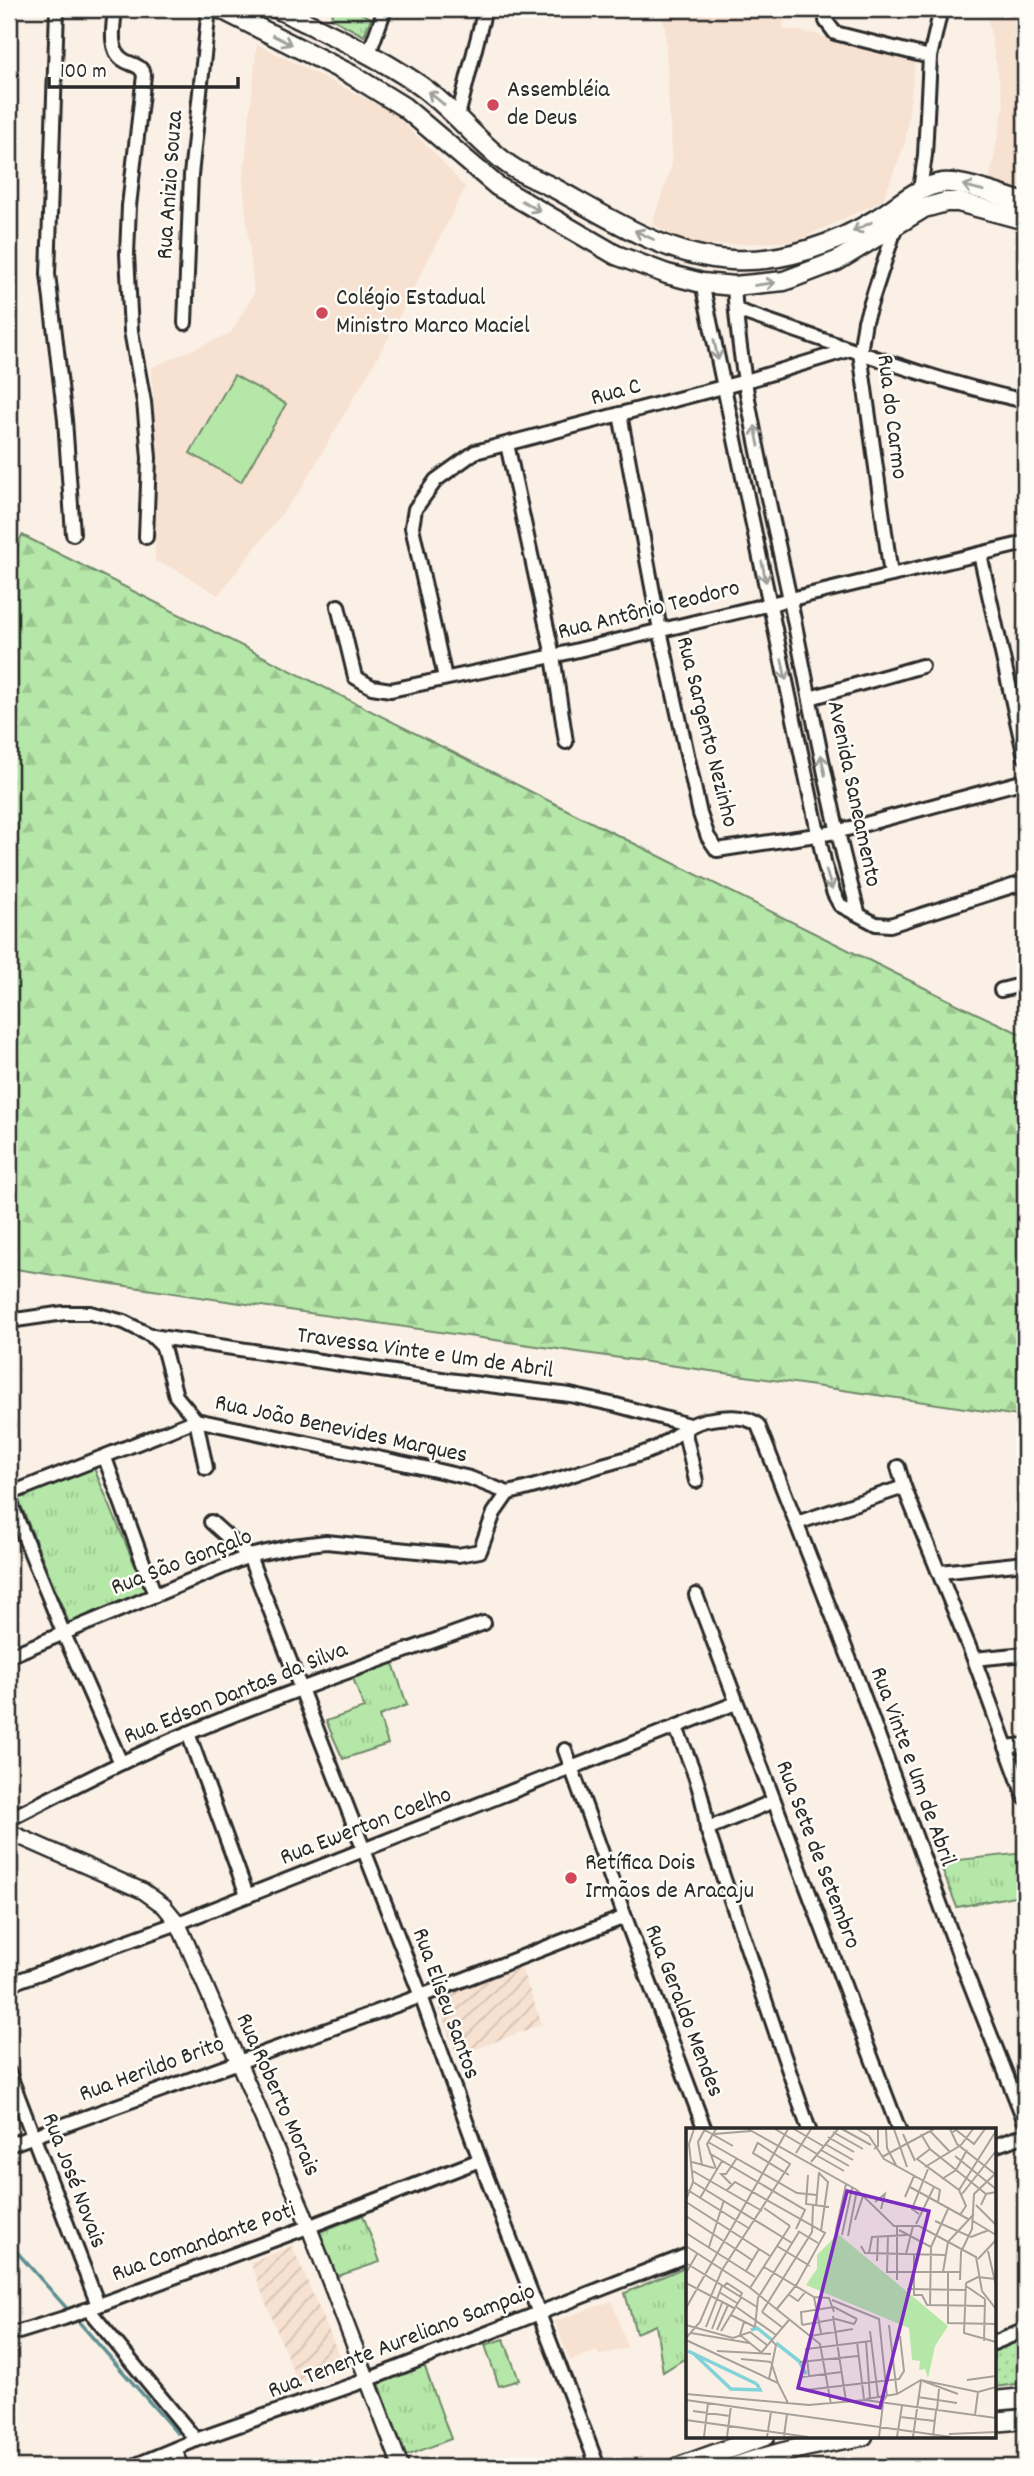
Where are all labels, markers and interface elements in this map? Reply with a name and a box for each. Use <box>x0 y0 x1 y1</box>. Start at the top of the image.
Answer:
one-way arrow <box>271 33 292 47</box>
scale bar <box>49 46 238 90</box>
text: 100 m <box>60 58 107 88</box>
place label: Assembléia de Deus <box>507 74 610 136</box>
one-way arrow <box>427 90 445 106</box>
marker: Assembléia de Deus <box>485 97 501 113</box>
street label: Rua Anizio Souza <box>149 109 193 261</box>
one-way arrow <box>962 181 984 194</box>
one-way arrow <box>520 199 540 213</box>
one-way arrow <box>852 220 873 234</box>
one-way arrow <box>634 228 656 241</box>
one-way arrow <box>753 277 776 290</box>
place label: Colégio Estadual Ministro Marco Maciel <box>336 282 530 344</box>
marker: Colégio Estadual Ministro Marco Maciel <box>314 305 330 321</box>
one-way arrow <box>709 338 723 361</box>
street label: Rua do Carmo <box>866 353 916 481</box>
street label: Rua C <box>587 370 645 416</box>
one-way arrow <box>750 425 763 448</box>
one-way arrow <box>757 560 771 583</box>
street label: Rua Antônio Teodoro <box>554 572 744 650</box>
street label: Rua Sargento Nezinho <box>666 633 746 831</box>
one-way arrow <box>777 658 791 681</box>
street label: Avenida Saneamento <box>817 698 889 890</box>
one-way arrow <box>816 754 829 777</box>
one-way arrow <box>824 869 837 891</box>
street label: Travessa Vinte e Um de Abril <box>295 1319 556 1389</box>
street label: Rua João Benevides Marques <box>211 1387 471 1473</box>
street label: Rua São Gonçalo <box>106 1520 258 1606</box>
street label: Rua Edson Dantas da Silva <box>119 1633 354 1754</box>
street label: Rua Vinte e Um de Abril <box>860 1662 964 1872</box>
street label: Rua Sete de Setembro <box>765 1756 869 1954</box>
street label: Rua Ewerton Coelho <box>275 1779 457 1875</box>
place label: Retífica Dois Irmãos de Aracaju <box>585 1847 754 1909</box>
marker: Retífica Dois Irmãos de Aracaju <box>563 1870 579 1886</box>
street label: Rua Geraldo Mendes <box>634 1920 732 2102</box>
street label: Rua Eliseu Santos <box>402 1924 488 2084</box>
street label: Rua Roberto Morais <box>226 2008 328 2182</box>
street label: Rua Herildo Brito <box>75 2028 229 2112</box>
street label: Rua José Novais <box>32 2108 114 2254</box>
inset map <box>686 2128 996 2438</box>
street label: Rua Comandante Poti <box>107 2194 301 2292</box>
street label: Rua Tenente Aureliano Sampaio <box>263 2275 541 2409</box>

